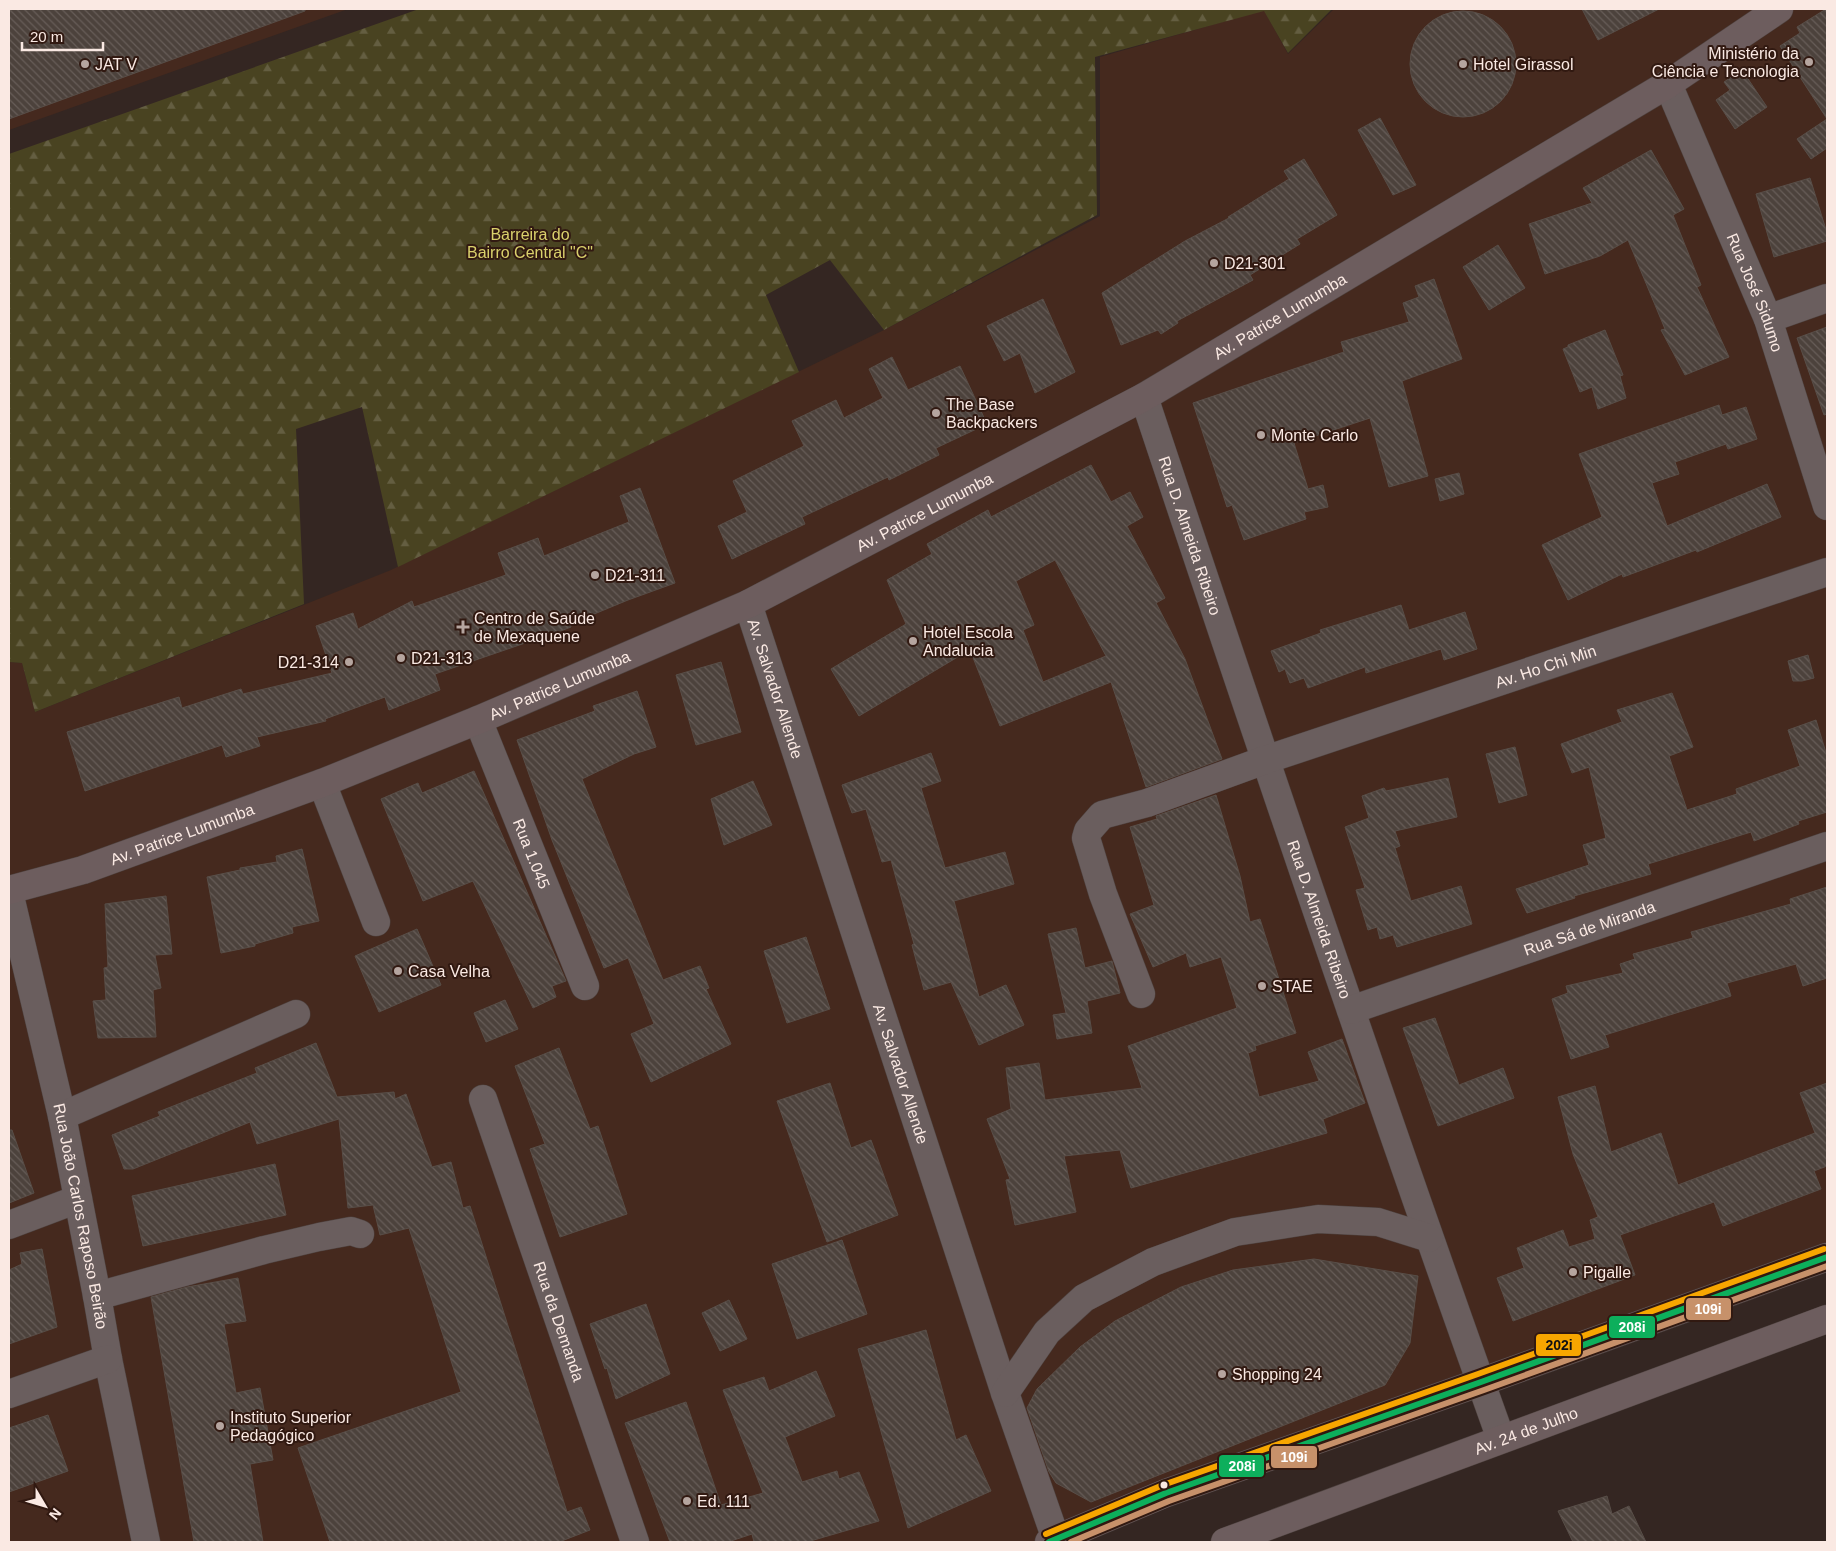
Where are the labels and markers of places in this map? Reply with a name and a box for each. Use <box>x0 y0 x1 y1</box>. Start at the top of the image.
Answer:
place label: Ministério da Ciência e Tecnologia <box>1652 45 1799 80</box>
place label: JAT V <box>95 56 137 73</box>
place label: Hotel Girassol <box>1473 56 1573 73</box>
marker: Ministério da Ciência e Tecnologia <box>1803 56 1815 68</box>
marker: JAT V <box>79 58 91 70</box>
marker: Hotel Girassol <box>1457 58 1469 70</box>
place label: D21-301 <box>1224 255 1285 272</box>
marker: D21-301 <box>1208 257 1220 269</box>
place label: The Base Backpackers <box>946 396 1038 431</box>
marker: The Base Backpackers <box>930 407 942 419</box>
place label: Monte Carlo <box>1271 427 1358 444</box>
marker: Monte Carlo <box>1255 429 1267 441</box>
place label: D21-311 <box>605 567 665 584</box>
marker: D21-311 <box>589 569 601 581</box>
place label: Centro de Saúde de Mexaquene <box>474 610 595 645</box>
marker: Centro de Saúde de Mexaquene <box>456 620 470 634</box>
place label: Hotel Escola Andalucia <box>923 624 1013 659</box>
marker: Hotel Escola Andalucia <box>907 635 919 647</box>
place label: D21-313 <box>411 650 472 667</box>
marker: D21-313 <box>395 652 407 664</box>
place label: D21-314 <box>278 654 339 671</box>
marker: D21-314 <box>343 656 355 668</box>
place label: Casa Velha <box>408 963 490 980</box>
marker: Casa Velha <box>392 965 404 977</box>
place label: STAE <box>1272 978 1313 995</box>
marker: STAE <box>1256 980 1268 992</box>
place label: Pigalle <box>1583 1264 1631 1281</box>
marker: Pigalle <box>1567 1266 1579 1278</box>
place label: Shopping 24 <box>1232 1366 1322 1383</box>
marker: Shopping 24 <box>1216 1368 1228 1380</box>
place label: Instituto Superior Pedagógico <box>230 1409 352 1444</box>
marker: Instituto Superior Pedagógico <box>214 1420 226 1432</box>
unlabelled marker <box>1159 1480 1169 1490</box>
place label: Ed. 111 <box>697 1493 750 1510</box>
marker: Ed. 111 <box>681 1495 693 1507</box>

